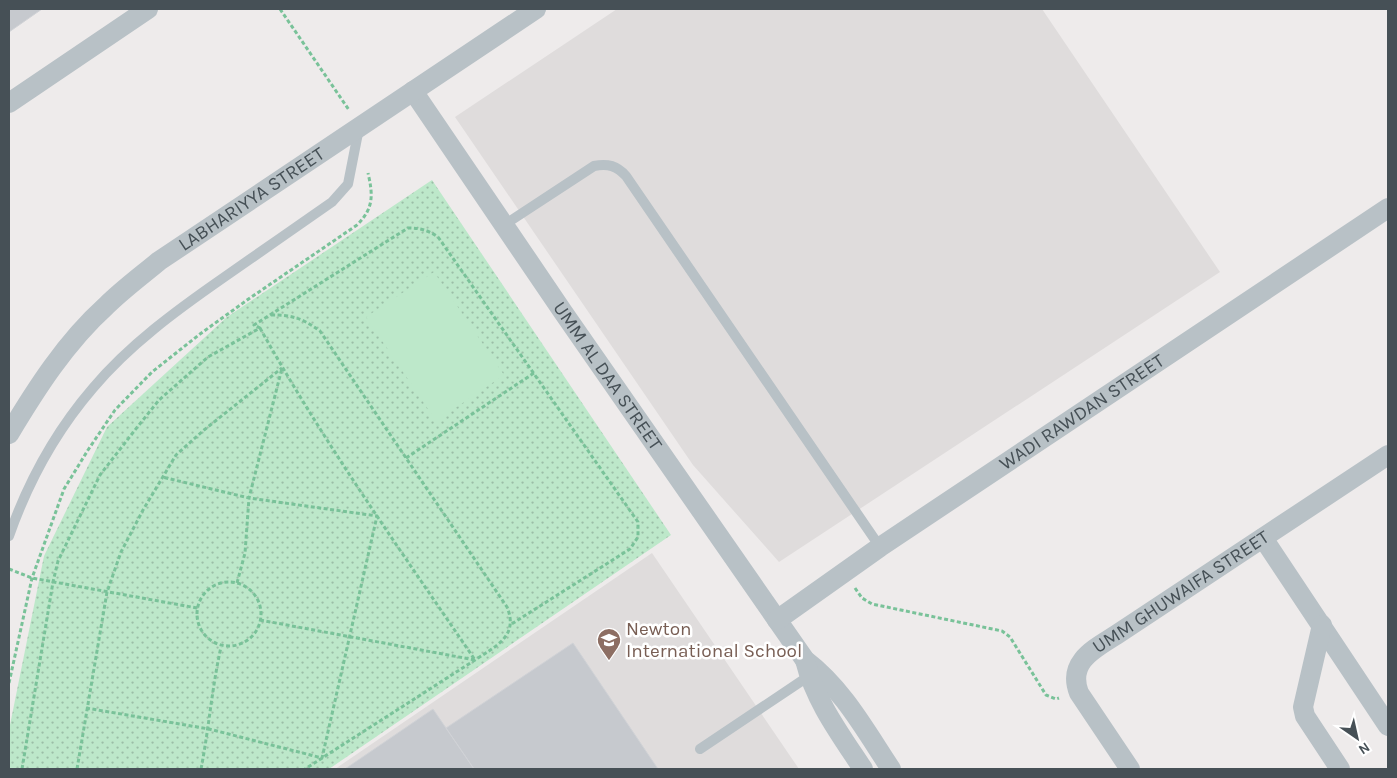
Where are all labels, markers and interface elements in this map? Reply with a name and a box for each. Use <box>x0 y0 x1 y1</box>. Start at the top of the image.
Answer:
street label: LABHARIYYA STREET <box>174 142 329 256</box>
street label: UMM AL DAA STREET <box>548 298 667 455</box>
street label: WADI RAWDAN STREET <box>995 349 1169 475</box>
street label: UMM GHUWAIFA STREET <box>1088 525 1274 658</box>
place label: Newton International School <box>626 618 802 662</box>
school or university icon: Newton International School <box>596 627 622 661</box>
north arrow <box>1332 713 1382 763</box>
text: N <box>1355 739 1373 758</box>

